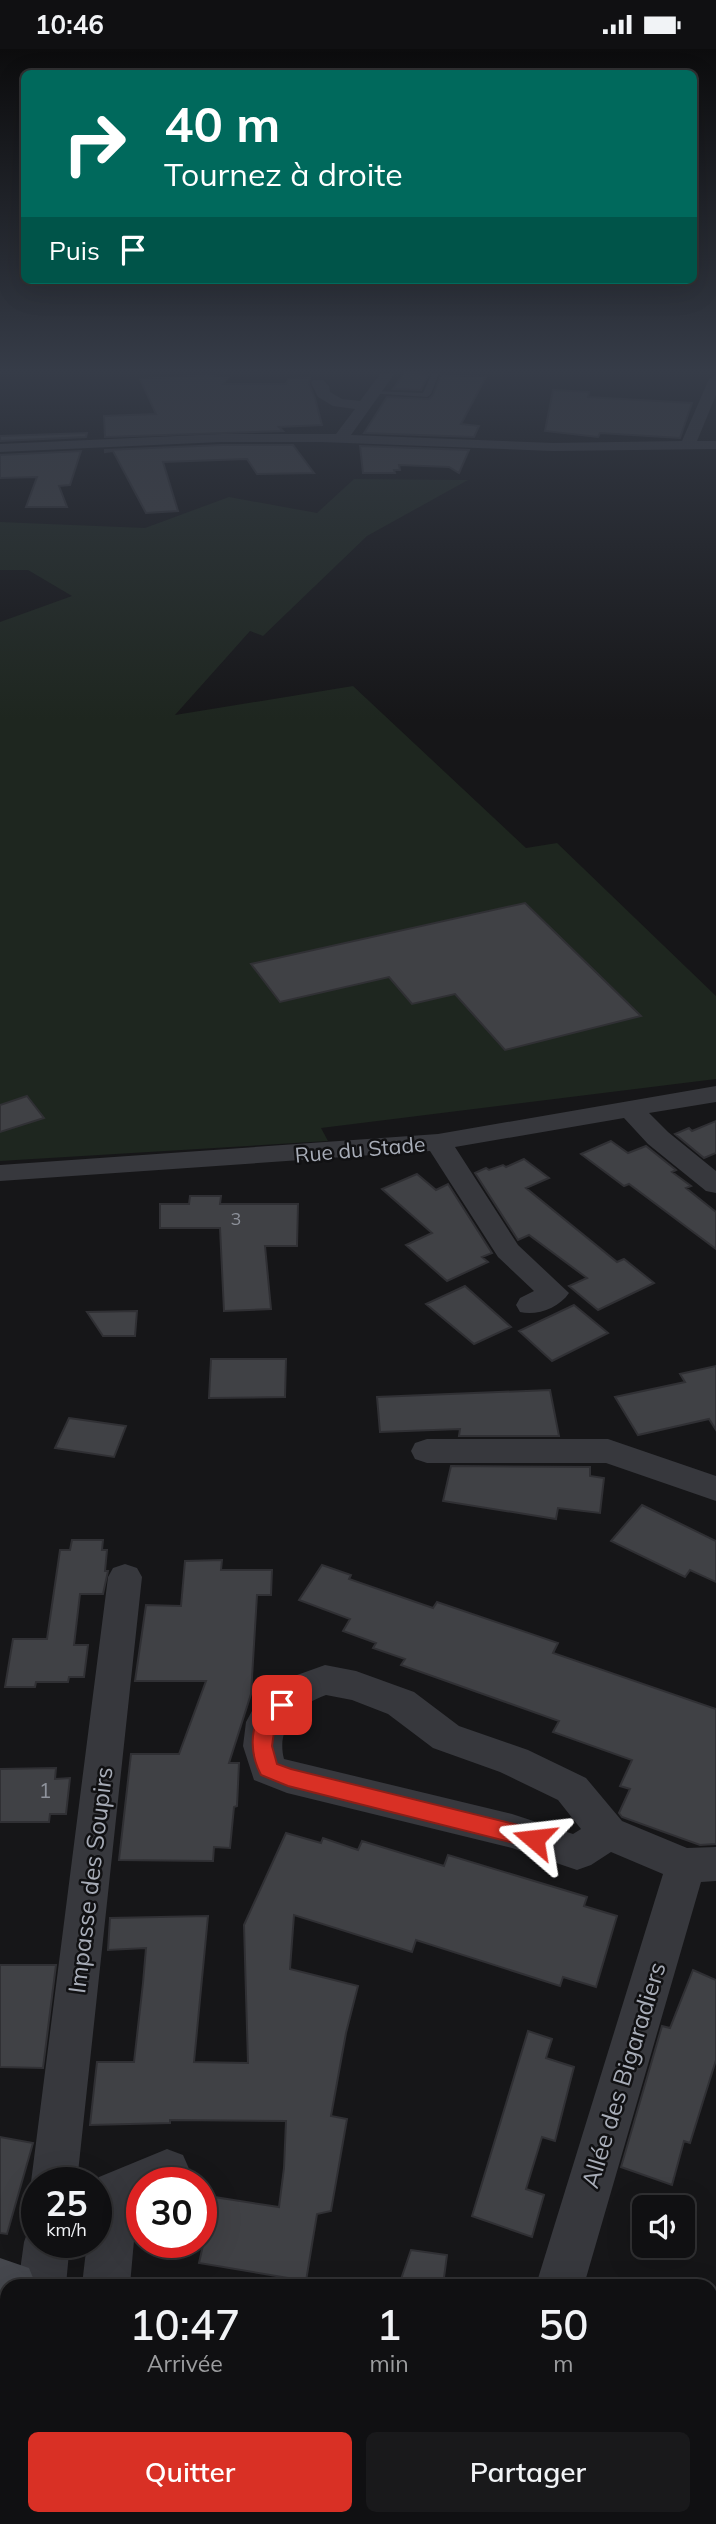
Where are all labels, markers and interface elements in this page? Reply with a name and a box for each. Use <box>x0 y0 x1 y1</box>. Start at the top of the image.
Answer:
text: 10:46 <box>35 8 104 41</box>
text: 40 m <box>164 93 280 154</box>
icon: right <box>49 98 140 189</box>
text: Tournez à droite <box>164 154 403 194</box>
icon: arrive <box>114 231 152 269</box>
text: Puis <box>49 234 100 267</box>
street label: Rue du Stade <box>294 1130 426 1168</box>
house number: 3 <box>231 1207 241 1230</box>
pin <box>252 1675 312 1735</box>
icon: arrive <box>263 1686 301 1724</box>
street label: Impasse des Soupirs <box>61 1765 119 1995</box>
house number: 1 <box>39 1777 51 1803</box>
position arrow <box>497 1802 571 1876</box>
street label: Allée des Bigaradiers <box>574 1958 672 2192</box>
speed limit sign: 30 <box>126 2167 217 2258</box>
text: 25 <box>45 2181 88 2225</box>
map controls <box>632 2195 695 2258</box>
button: sound <box>632 2195 695 2258</box>
text: km/h <box>46 2218 87 2241</box>
text: 10:47 <box>129 2298 240 2351</box>
text: 1 <box>377 2298 402 2351</box>
text: 50 <box>538 2298 589 2351</box>
text: Arrivée <box>147 2349 223 2378</box>
text: min <box>370 2349 409 2378</box>
text: m <box>553 2349 573 2378</box>
button: Quitter <box>28 2432 352 2512</box>
button: Partager <box>366 2432 690 2512</box>

